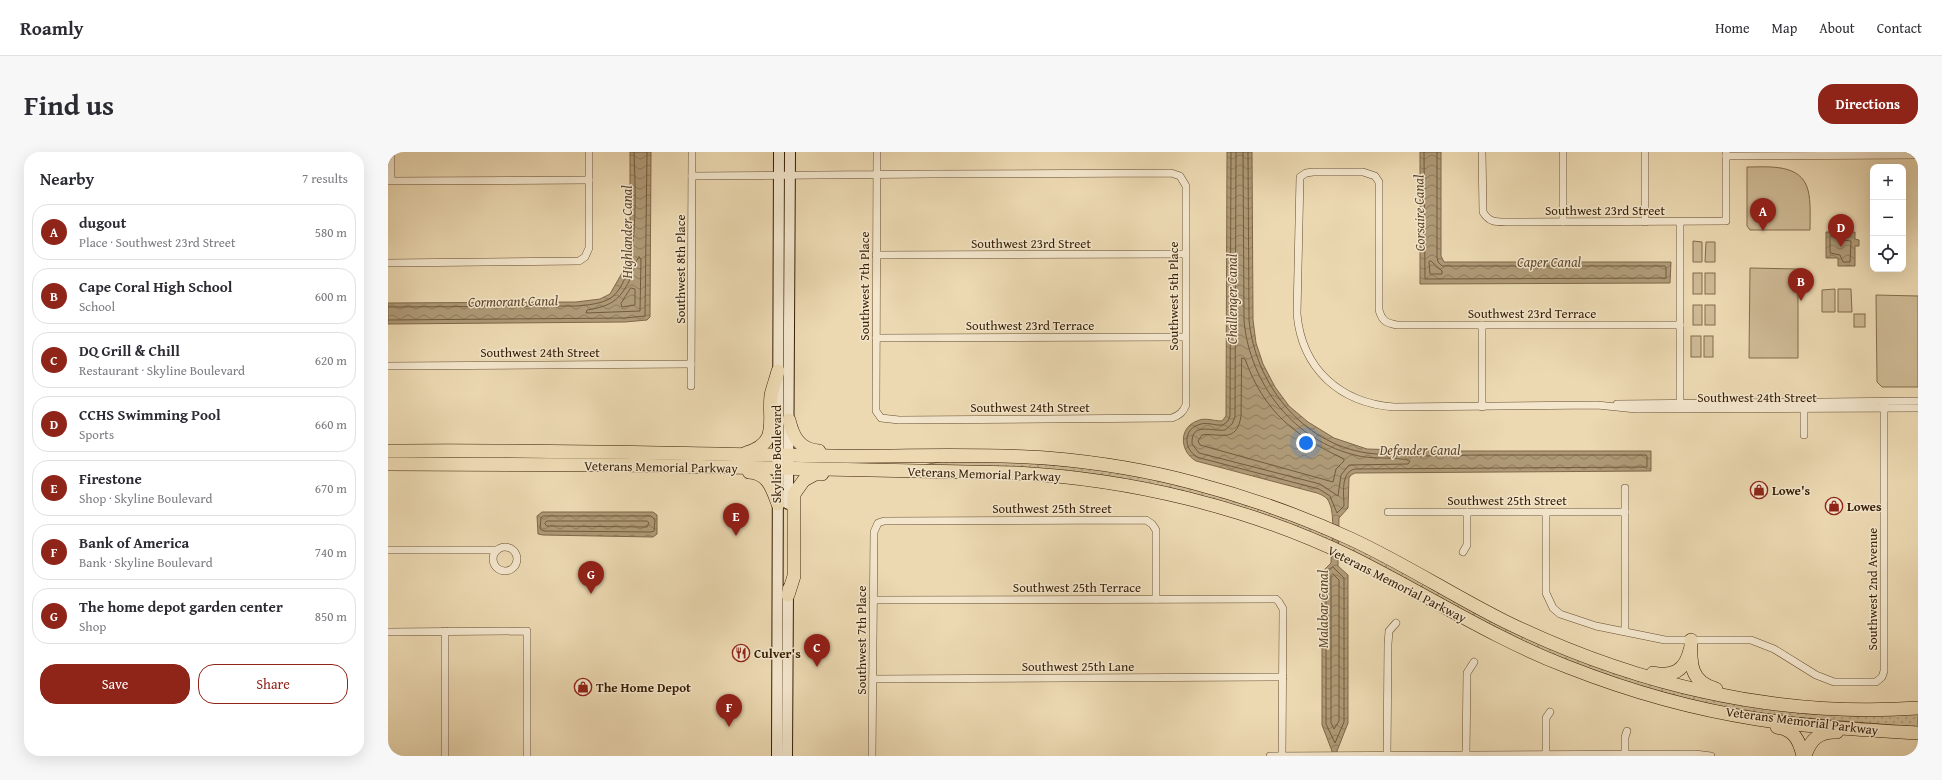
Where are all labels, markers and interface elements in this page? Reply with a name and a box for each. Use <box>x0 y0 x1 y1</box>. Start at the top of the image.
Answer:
text: Roamly <box>20 14 84 42</box>
text: Home <box>1715 18 1750 38</box>
text: Map <box>1772 18 1797 38</box>
text: About <box>1819 18 1855 38</box>
text: Contact <box>1877 18 1922 38</box>
text: Find us <box>24 84 114 125</box>
button: Directions <box>1818 84 1918 124</box>
map controls <box>1870 164 1906 272</box>
button: + <box>1870 164 1906 200</box>
text: Nearby <box>40 166 94 191</box>
text: 7 results <box>302 169 348 188</box>
water label: Corsaire Canal <box>1408 174 1430 252</box>
water label: Highlander Canal <box>617 185 637 280</box>
pin: A <box>1750 198 1776 231</box>
button: − <box>1870 200 1906 236</box>
street label: Southwest 23rd Street <box>1545 201 1665 220</box>
text: dugout <box>79 212 126 233</box>
street label: Southwest 8th Place <box>671 214 690 324</box>
pin: D <box>1828 214 1854 247</box>
text: A <box>50 223 58 242</box>
text: 580 m <box>315 223 347 242</box>
street label: Southwest 7th Place <box>855 231 874 341</box>
text: Place · Southwest 23rd Street <box>79 233 236 252</box>
street label: Southwest 23rd Street <box>971 234 1091 253</box>
button: locate <box>1870 236 1906 272</box>
street label: Southwest 5th Place <box>1164 241 1183 351</box>
water label: Caper Canal <box>1517 252 1582 272</box>
water label: Challenger Canal <box>1222 253 1242 344</box>
pin: B <box>1788 268 1814 301</box>
text: Cape Coral High School <box>79 276 232 297</box>
text: B <box>50 287 58 306</box>
text: 600 m <box>315 287 347 306</box>
water label: Cormorant Canal <box>468 290 559 312</box>
text: School <box>79 297 115 316</box>
street label: Southwest 23rd Terrace <box>1468 304 1596 323</box>
street label: Southwest 23rd Terrace <box>966 316 1094 335</box>
text: DQ Grill & Chill <box>79 340 180 361</box>
street label: Southwest 24th Street <box>480 343 600 362</box>
text: C <box>50 351 58 370</box>
text: 620 m <box>315 351 347 370</box>
text: Restaurant · Skyline Boulevard <box>79 361 245 380</box>
street label: Southwest 24th Street <box>1697 388 1817 407</box>
street label: Southwest 24th Street <box>970 398 1090 417</box>
text: CCHS Swimming Pool <box>79 404 221 425</box>
street label: Skyline Boulevard <box>767 405 786 503</box>
text: D <box>50 415 58 434</box>
text: 660 m <box>315 415 347 434</box>
text: Sports <box>79 425 114 444</box>
your location <box>1296 433 1316 453</box>
water label: Defender Canal <box>1379 440 1461 460</box>
street label: Veterans Memorial Parkway <box>584 456 739 478</box>
street label: Veterans Memorial Parkway <box>907 462 1062 486</box>
text: Firestone <box>79 468 142 489</box>
text: E <box>51 479 57 498</box>
text: 670 m <box>315 479 347 498</box>
shop icon: Lowe's <box>1749 480 1769 500</box>
place label: Lowe's <box>1772 481 1811 500</box>
text: Shop · Skyline Boulevard <box>79 489 212 508</box>
street label: Southwest 25th Street <box>1447 491 1567 510</box>
shop icon: Lowes <box>1824 496 1844 516</box>
place label: Lowes <box>1847 497 1882 516</box>
street label: Southwest 25th Street <box>992 499 1112 518</box>
pin: E <box>723 503 749 536</box>
street label: Southwest 2nd Avenue <box>1863 528 1882 650</box>
text: Bank of America <box>79 532 189 553</box>
street label: Veterans Memorial Parkway <box>1324 541 1470 628</box>
text: F <box>51 543 57 562</box>
text: 740 m <box>315 543 347 562</box>
text: Bank · Skyline Boulevard <box>79 553 213 572</box>
pin: G <box>578 561 604 594</box>
water label: Malabar Canal <box>1313 569 1333 648</box>
street label: Southwest 25th Terrace <box>1013 578 1141 597</box>
street label: Southwest 7th Place <box>852 585 871 695</box>
text: The home depot garden center <box>79 596 283 617</box>
text: G <box>50 607 58 626</box>
text: 850 m <box>315 607 347 626</box>
text: Shop <box>79 617 106 636</box>
pin: C <box>804 634 830 667</box>
restaurant icon: Culver's <box>731 643 751 663</box>
place label: Culver's <box>754 644 801 663</box>
street label: Southwest 25th Lane <box>1022 657 1134 676</box>
button: Save <box>40 664 190 704</box>
button: Share <box>198 664 348 704</box>
shop icon: The Home Depot <box>573 677 593 697</box>
place label: The Home Depot <box>596 678 691 697</box>
pin: F <box>716 694 742 727</box>
street label: Veterans Memorial Parkway <box>1725 702 1880 740</box>

